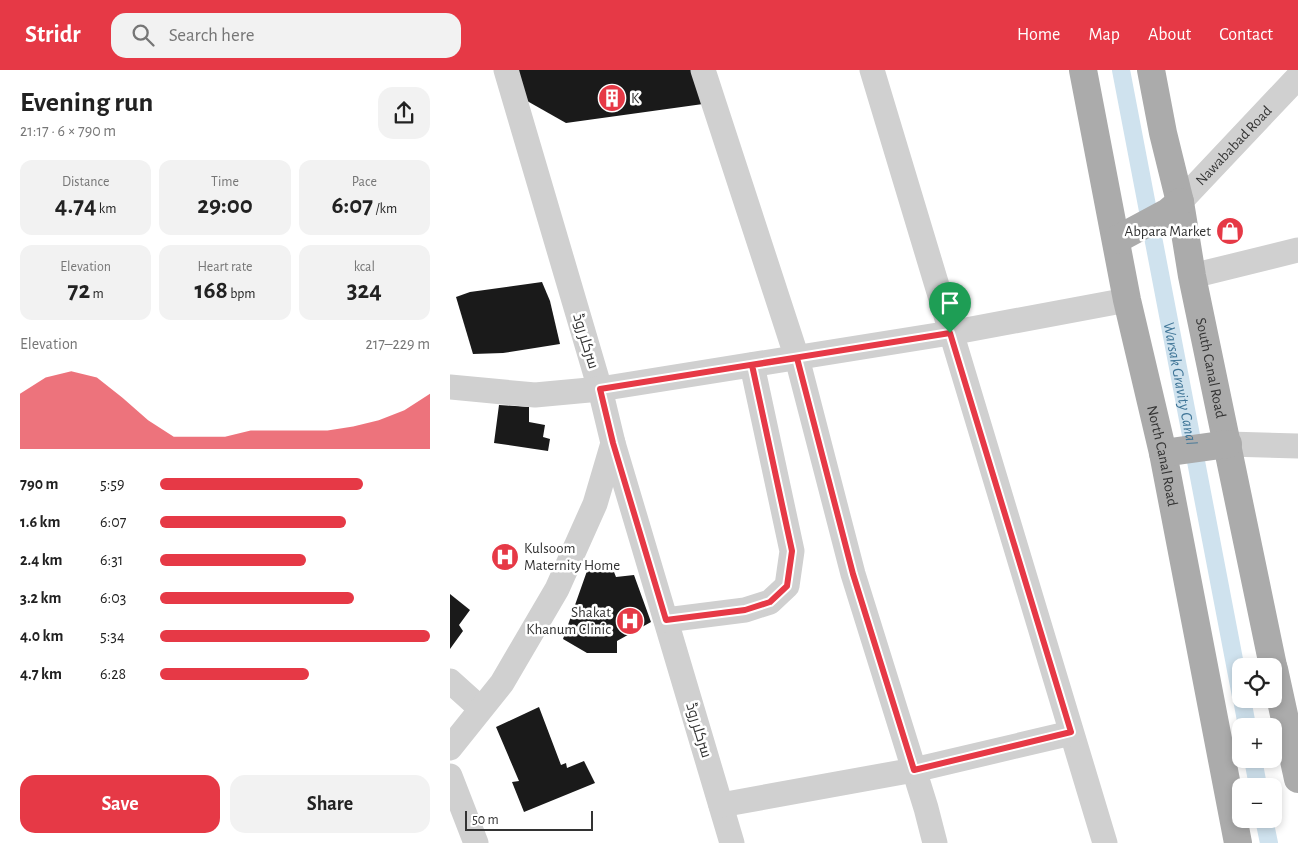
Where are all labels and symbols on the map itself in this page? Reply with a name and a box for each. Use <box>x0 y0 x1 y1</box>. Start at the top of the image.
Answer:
building icon: K <box>597 83 627 113</box>
place label: K <box>631 91 640 106</box>
street label: Nawababad Road <box>1193 103 1275 188</box>
shop icon: Abpara Market <box>1215 216 1245 246</box>
place label: Abpara Market <box>1124 224 1211 239</box>
pin <box>929 282 971 333</box>
street label: سرکلر روڈ <box>569 312 601 371</box>
street label: South Canal Road <box>1193 316 1228 420</box>
water label: Warsak Gravity Canal <box>1160 321 1200 446</box>
street label: North Canal Road <box>1144 404 1180 508</box>
place label: Kulsoom Maternity Home <box>524 541 620 573</box>
hospital icon: Kulsoom Maternity Home <box>490 542 520 572</box>
place label: Shakat Khanum Clinic <box>526 605 611 637</box>
hospital icon: Shakat Khanum Clinic <box>615 606 645 636</box>
street label: سرکلر روڈ <box>682 701 714 760</box>
scale bar <box>465 808 592 831</box>

